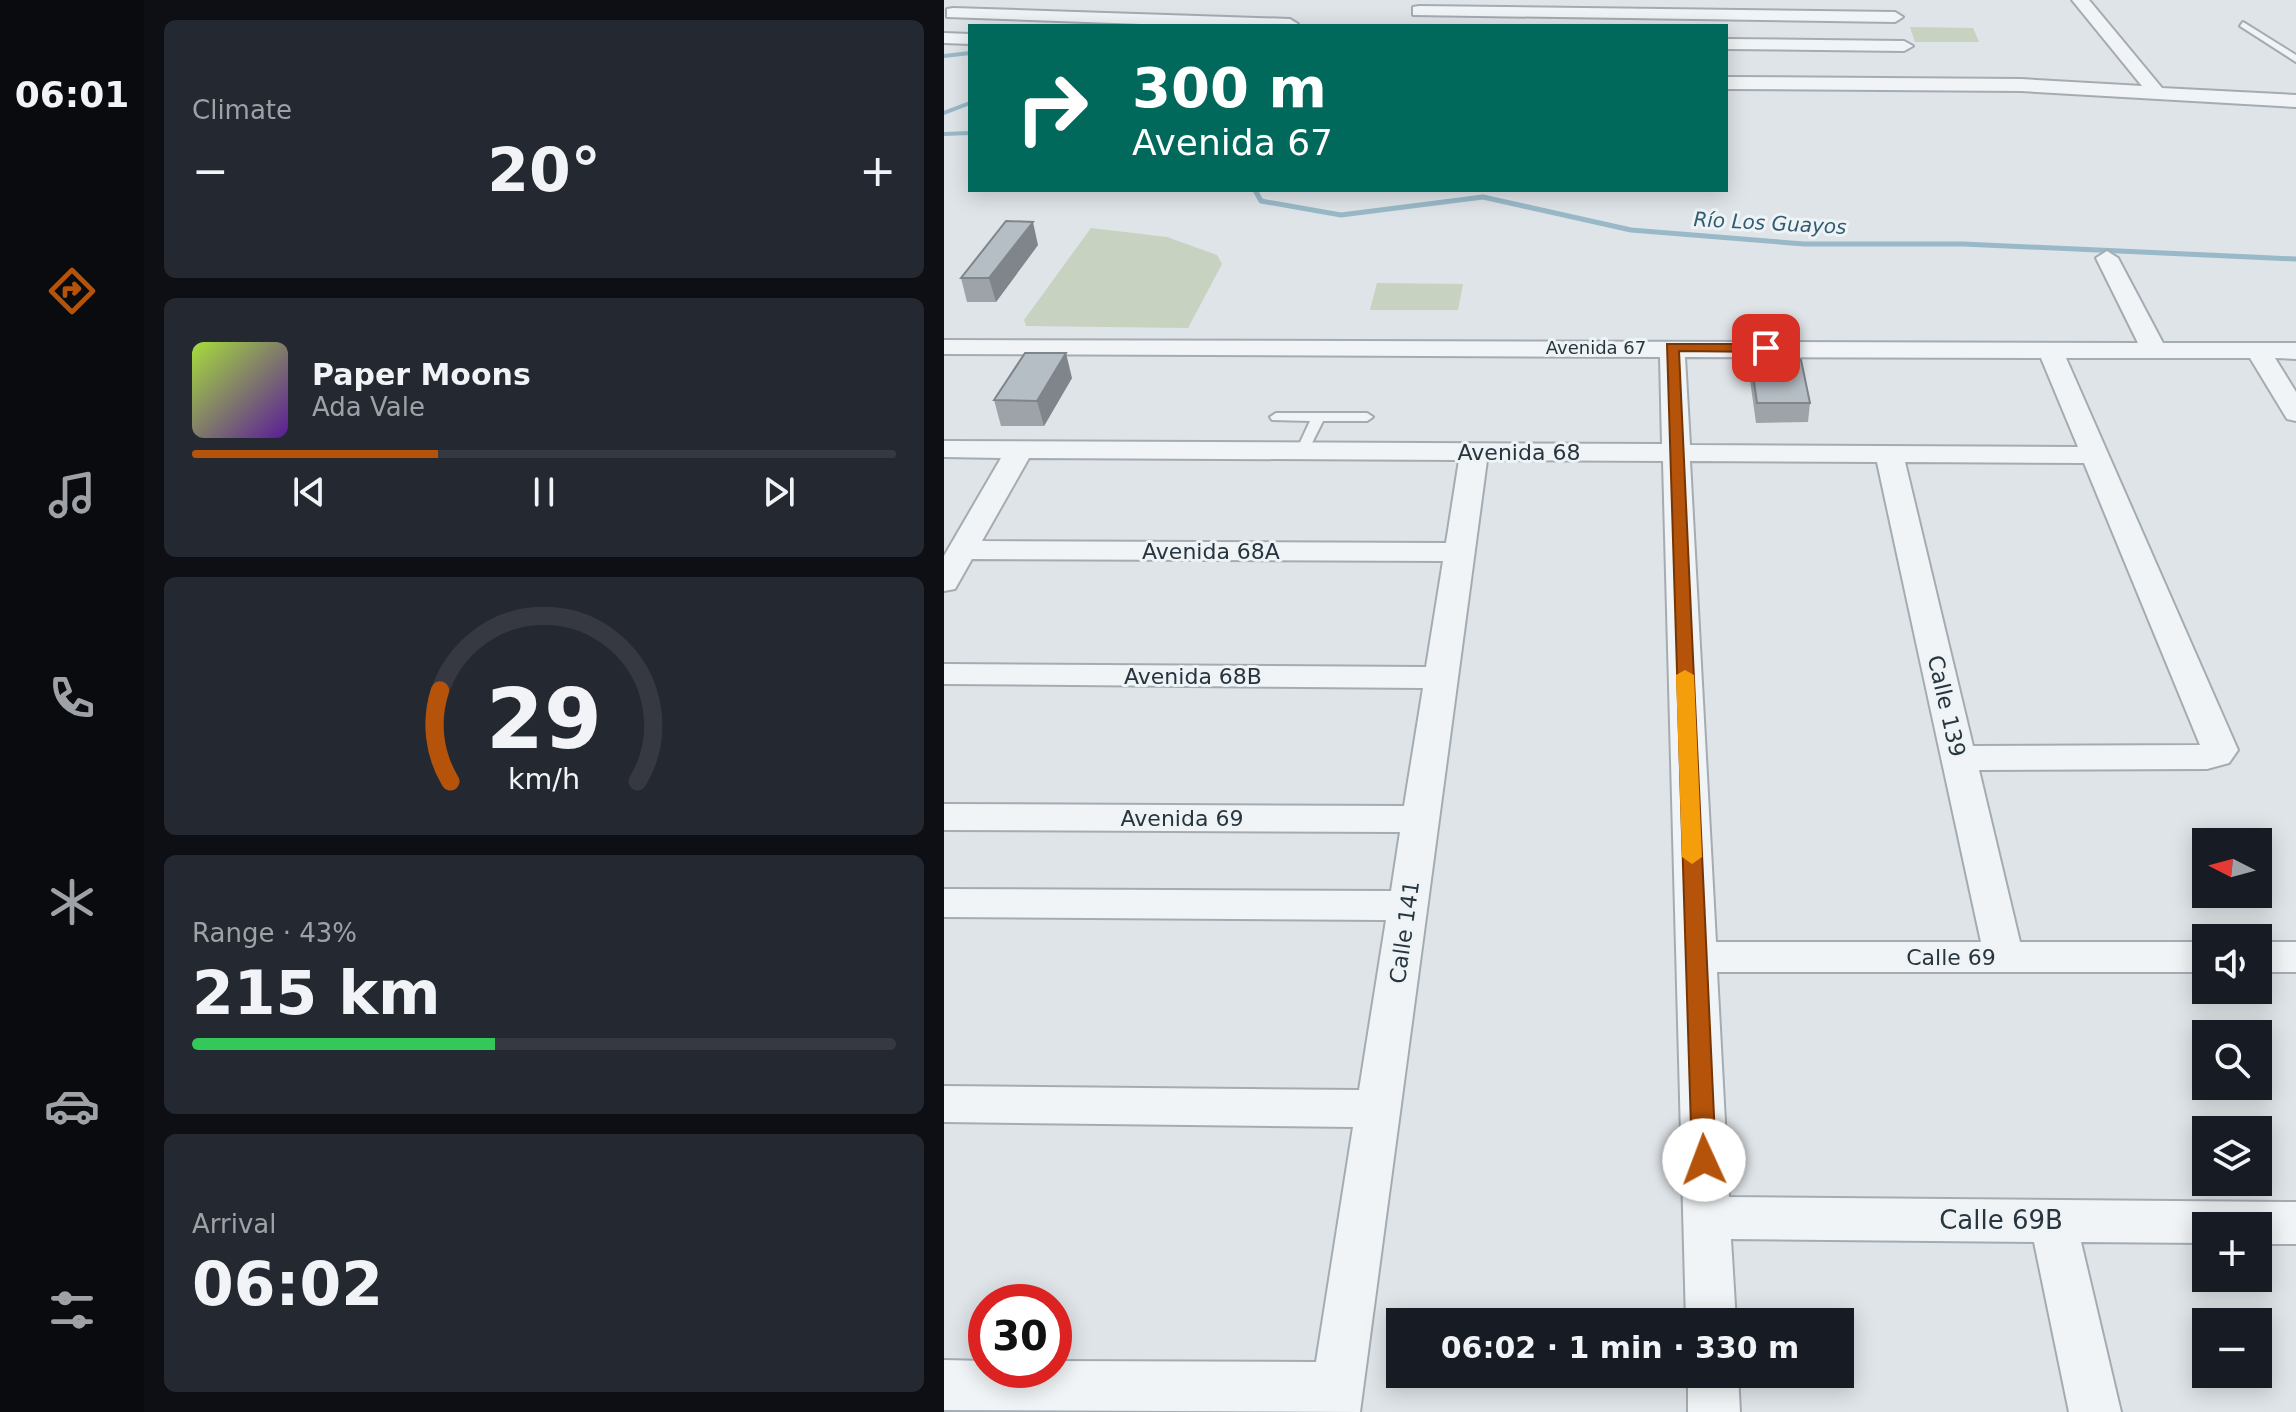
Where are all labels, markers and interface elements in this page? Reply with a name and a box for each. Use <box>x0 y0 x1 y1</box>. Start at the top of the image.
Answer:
text: 300 m <box>1132 55 1327 120</box>
icon: right <box>1000 56 1104 160</box>
text: 06:01 <box>15 74 129 115</box>
text: Climate <box>192 95 292 125</box>
text: Avenida 67 <box>1132 122 1333 163</box>
text: 20° <box>487 135 601 205</box>
text: − <box>192 145 229 196</box>
text: + <box>859 145 896 196</box>
water label: Río Los Guayos <box>1693 207 1847 239</box>
icon: directions <box>44 263 100 319</box>
pin <box>1732 314 1800 382</box>
icon: arrive <box>1744 326 1788 370</box>
street label: Avenida 67 <box>1546 337 1646 358</box>
text: Paper Moons <box>312 357 531 392</box>
text: Ada Vale <box>312 392 425 422</box>
street label: Avenida 68 <box>1458 440 1580 465</box>
icon: music <box>44 467 100 523</box>
icon: previous <box>287 470 331 514</box>
icon: pause <box>522 470 566 514</box>
icon: next <box>757 470 801 514</box>
street label: Avenida 68A <box>1142 539 1280 564</box>
street label: Calle 139 <box>1923 653 1970 759</box>
street label: Avenida 68B <box>1124 664 1262 689</box>
icon: phone <box>44 670 100 726</box>
text: 29 <box>486 671 602 768</box>
text: km/h <box>508 762 580 796</box>
street label: Avenida 69 <box>1121 806 1243 831</box>
north arrow <box>2192 828 2272 908</box>
map controls <box>2192 828 2272 1388</box>
icon: climate <box>44 874 100 930</box>
street label: Calle 141 <box>1385 879 1424 985</box>
text: Range · 43% <box>192 918 357 948</box>
button: sound <box>2192 924 2272 1004</box>
street label: Calle 69 <box>1906 945 1996 970</box>
text: 215 km <box>192 958 441 1028</box>
button: search <box>2192 1020 2272 1100</box>
icon: car <box>44 1078 100 1134</box>
button: layers <box>2192 1116 2272 1196</box>
position arrow <box>1662 1118 1746 1202</box>
street label: Calle 69B <box>1939 1205 2063 1235</box>
text: Arrival <box>192 1209 276 1239</box>
button: + <box>2192 1212 2272 1292</box>
text: 06:02 <box>192 1249 383 1319</box>
icon: filters <box>44 1282 100 1338</box>
speed limit sign: 30 <box>968 1284 1072 1388</box>
button: − <box>2192 1308 2272 1388</box>
text: 06:02 · 1 min · 330 m <box>1441 1330 1799 1365</box>

